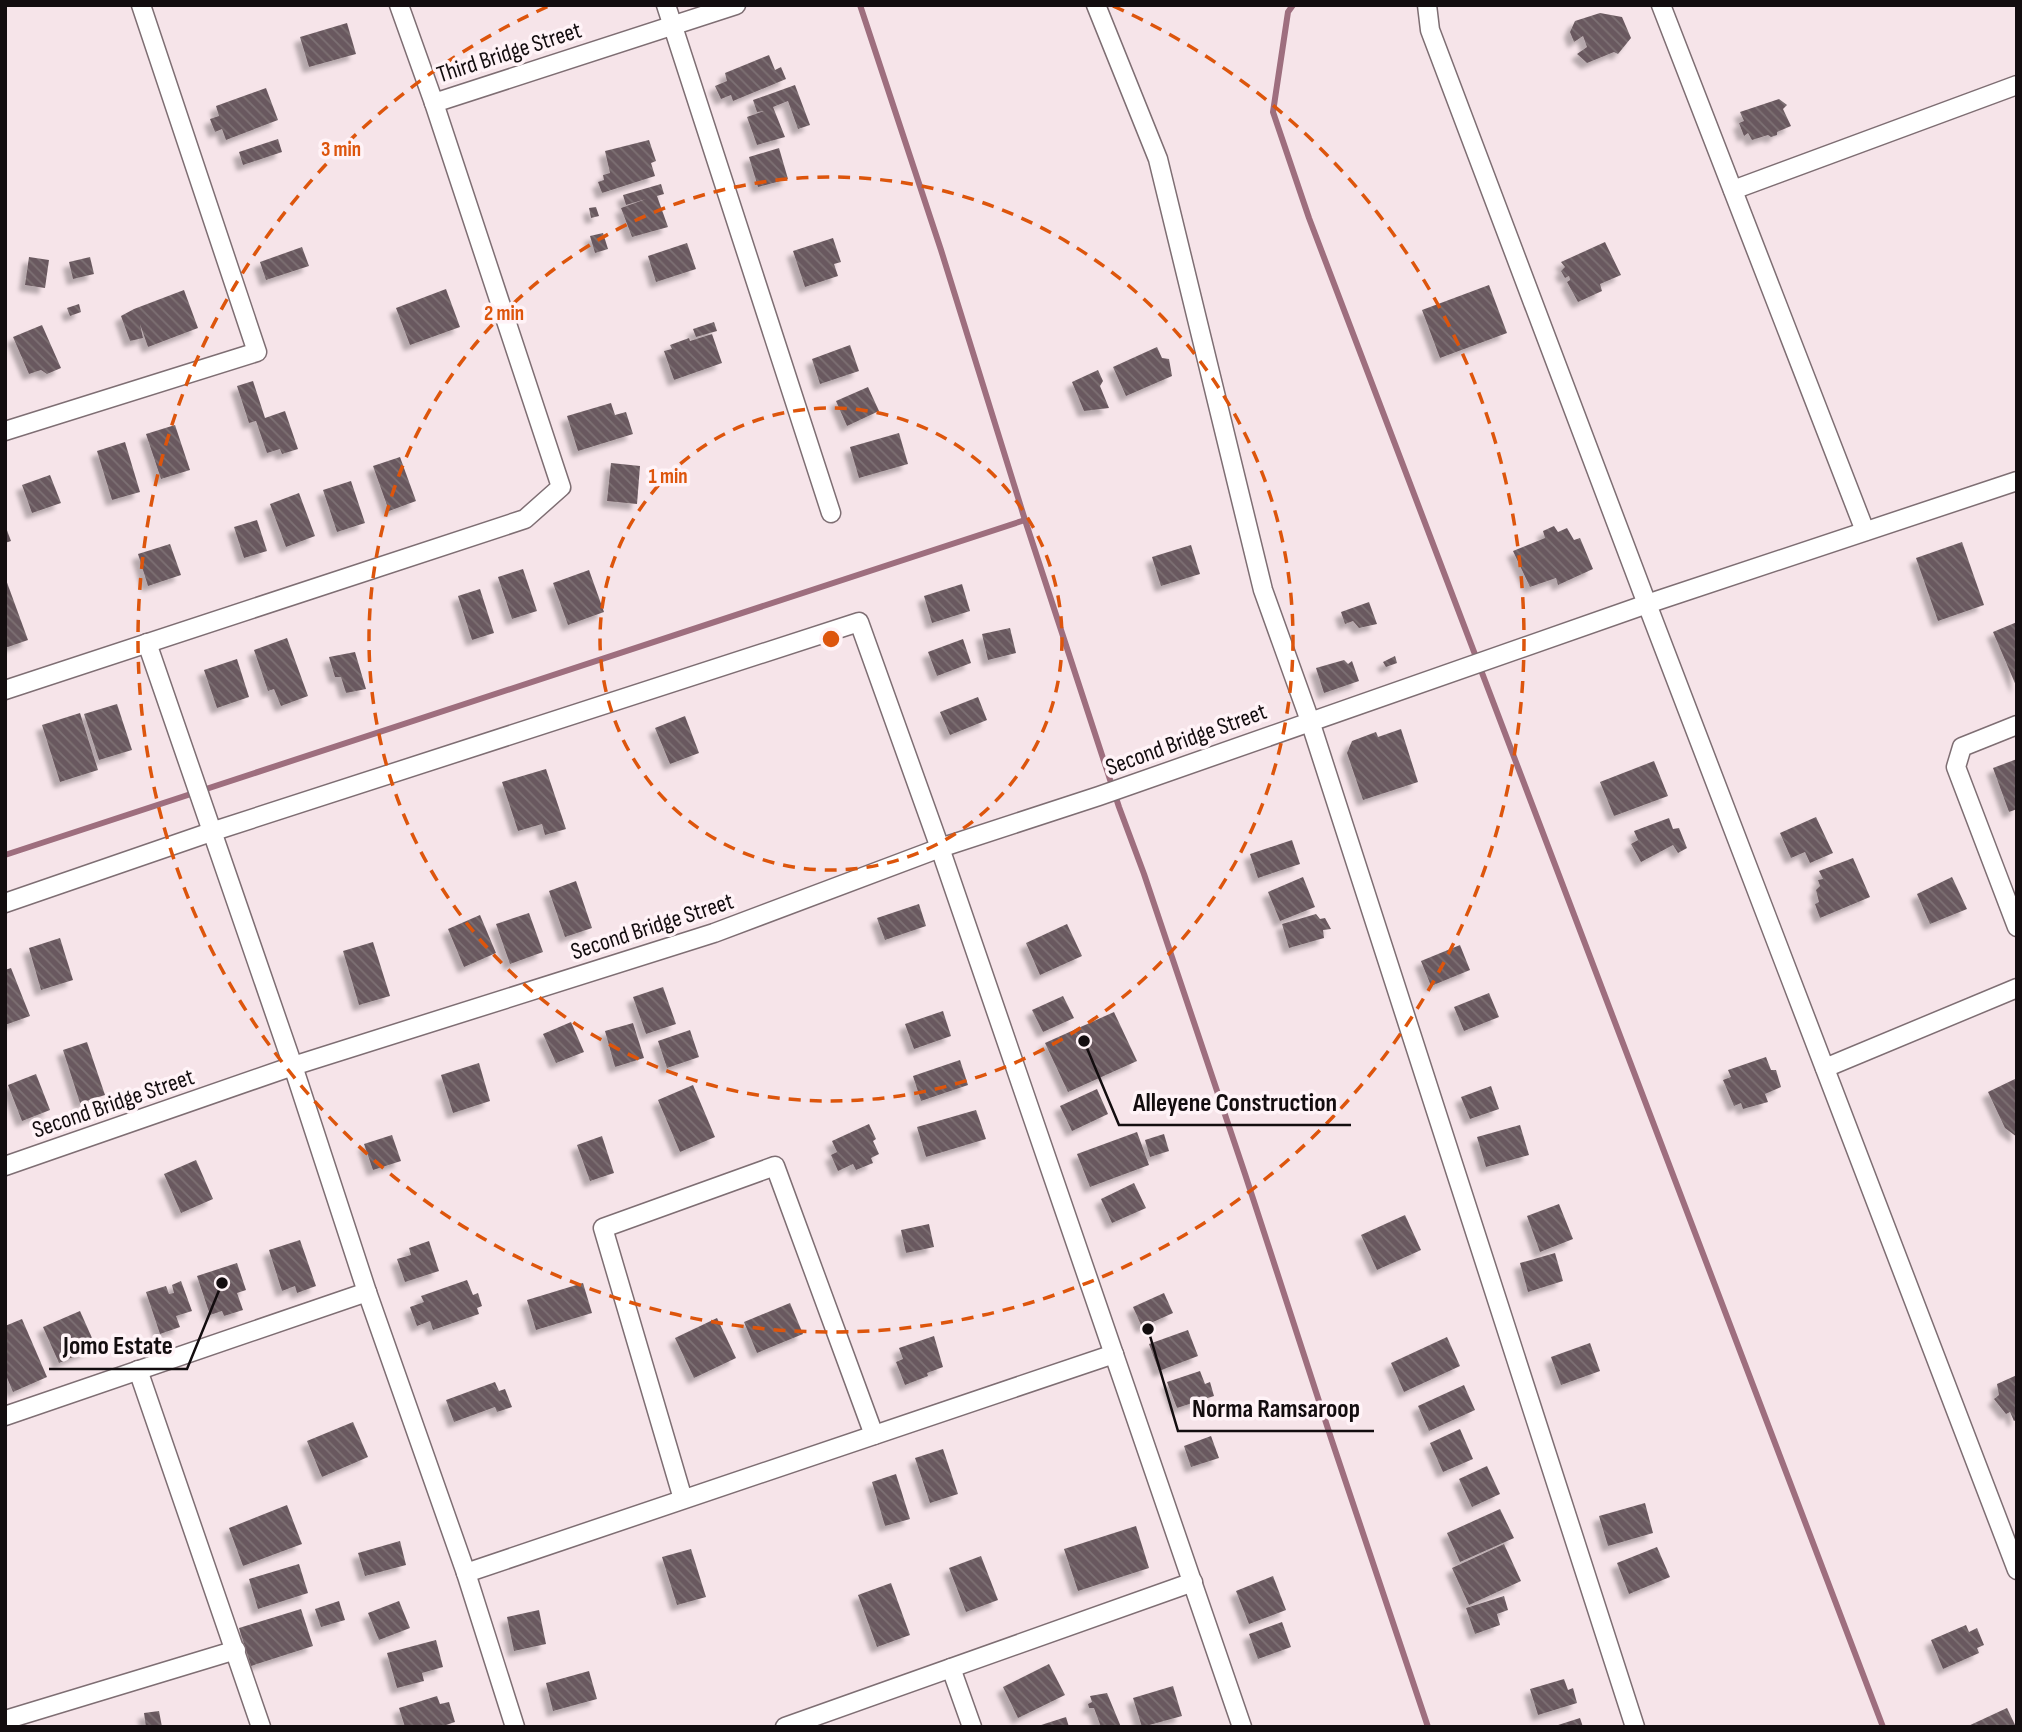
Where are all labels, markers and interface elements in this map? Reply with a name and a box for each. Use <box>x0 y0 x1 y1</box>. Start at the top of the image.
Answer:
street label: Third Bridge Street <box>433 15 585 89</box>
text: 3 min <box>321 137 361 162</box>
text: 2 min <box>484 301 524 326</box>
text: 1 min <box>648 464 688 489</box>
centre of rings <box>819 627 843 651</box>
street label: Second Bridge Street <box>1102 697 1271 782</box>
street label: Second Bridge Street <box>567 887 737 966</box>
street label: Second Bridge Street <box>28 1062 198 1145</box>
callout: Alleyene Construction <box>1119 1078 1351 1125</box>
text: Alleyene Construction <box>1132 1088 1337 1119</box>
callout: Jomo Estate <box>49 1322 187 1369</box>
text: Jomo Estate <box>62 1331 173 1362</box>
callout: Norma Ramsaroop <box>1178 1384 1374 1431</box>
text: Norma Ramsaroop <box>1192 1394 1360 1425</box>

